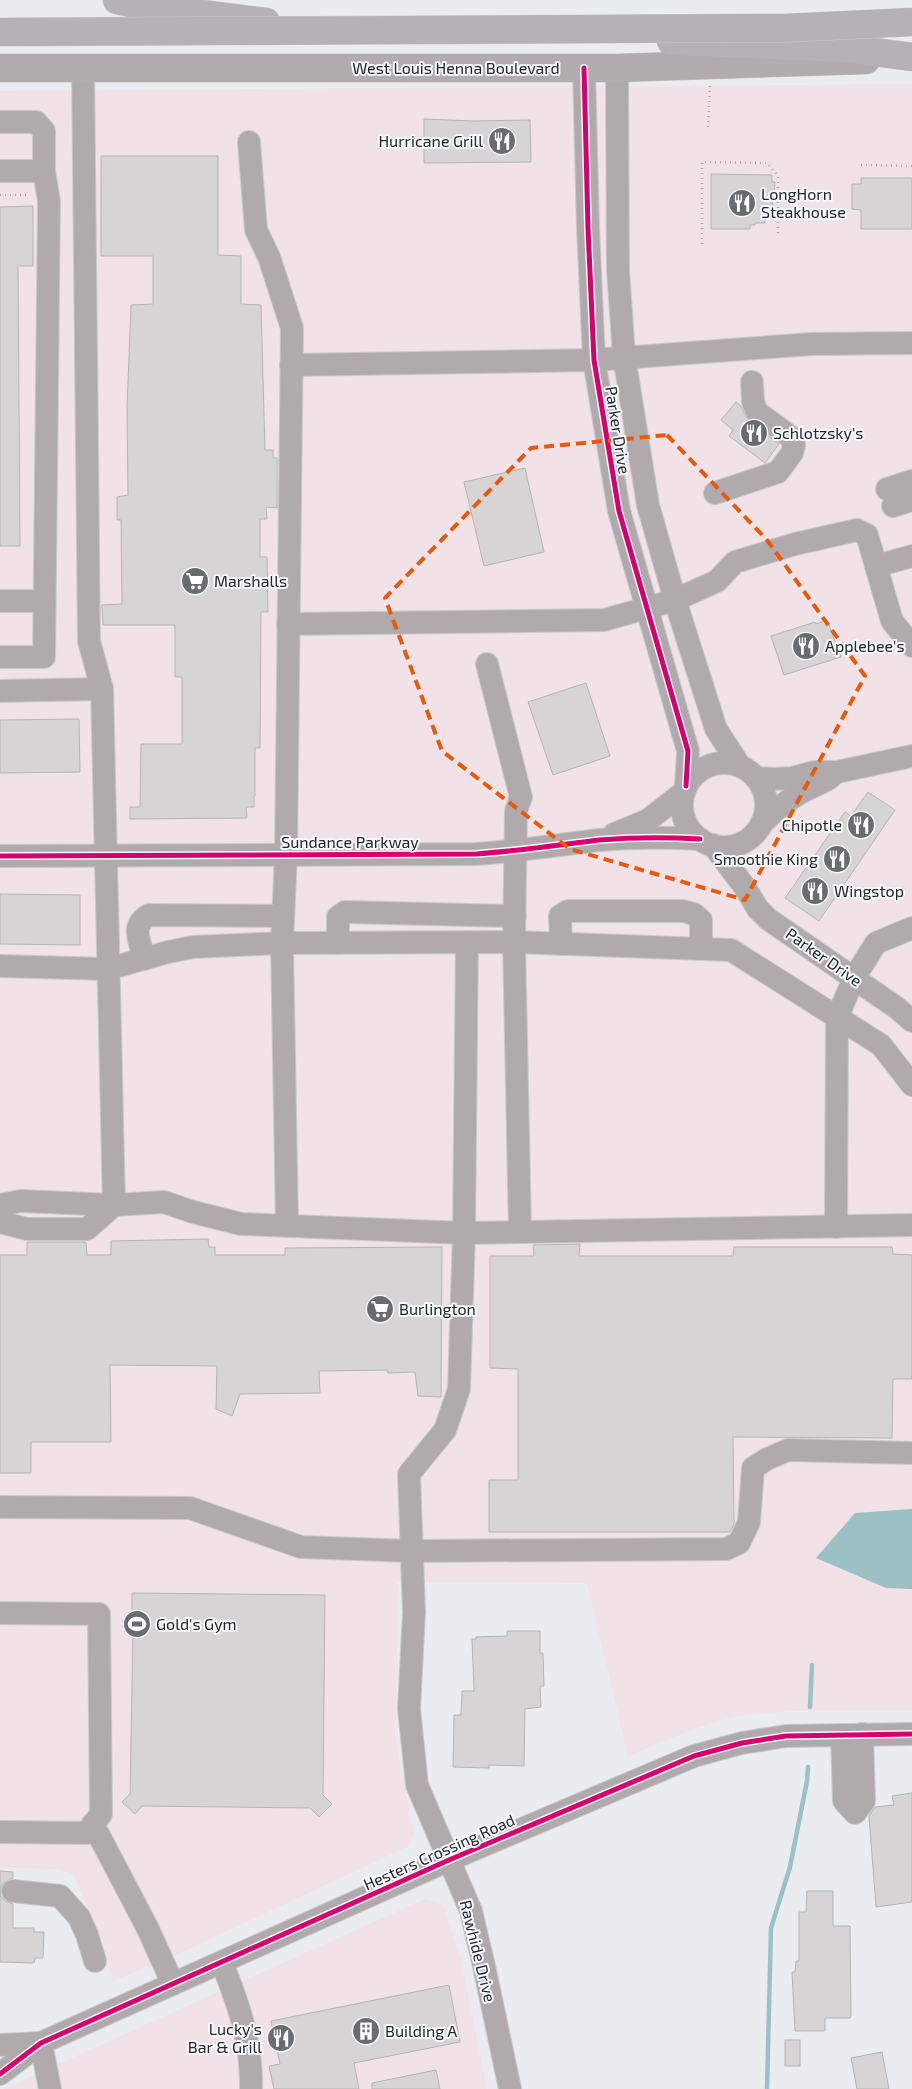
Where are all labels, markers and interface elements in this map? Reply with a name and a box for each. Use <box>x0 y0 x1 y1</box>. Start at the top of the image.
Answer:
street label: West Louis Henna Boulevard <box>352 58 560 77</box>
restaurant icon: Hurricane Grill <box>487 126 517 156</box>
place label: Hurricane Grill <box>378 131 483 150</box>
place label: LongHorn Steakhouse <box>761 184 846 221</box>
restaurant icon: LongHorn Steakhouse <box>727 188 757 218</box>
street label: Parker Drive <box>602 385 635 475</box>
restaurant icon: Schlotzsky's <box>739 418 769 448</box>
place label: Schlotzsky's <box>773 423 863 442</box>
supermarket icon: Marshalls <box>180 566 210 596</box>
place label: Marshalls <box>214 571 287 590</box>
restaurant icon: Applebee's <box>791 631 821 661</box>
place label: Applebee's <box>825 636 905 655</box>
restaurant icon: Chipotle <box>846 810 876 840</box>
place label: Chipotle <box>782 815 842 834</box>
street label: Sundance Parkway <box>281 832 419 851</box>
restaurant icon: Smoothie King <box>822 844 852 874</box>
place label: Smoothie King <box>714 849 818 868</box>
restaurant icon: Wingstop <box>800 876 830 906</box>
place label: Wingstop <box>834 881 904 900</box>
street label: Parker Drive <box>783 923 866 990</box>
supermarket icon: Burlington <box>365 1294 395 1324</box>
place label: Burlington <box>399 1299 476 1318</box>
sports icon: Gold's Gym <box>122 1609 152 1639</box>
place label: Gold's Gym <box>156 1614 237 1633</box>
street label: Hesters Crossing Road <box>360 1810 517 1893</box>
street label: Rawhide Drive <box>457 1898 500 2004</box>
building icon: Building A <box>351 2016 381 2046</box>
place label: Lucky's Bar & Grill <box>188 2019 262 2056</box>
place label: Building A <box>385 2021 457 2040</box>
restaurant icon: Lucky's Bar & Grill <box>266 2023 296 2053</box>

